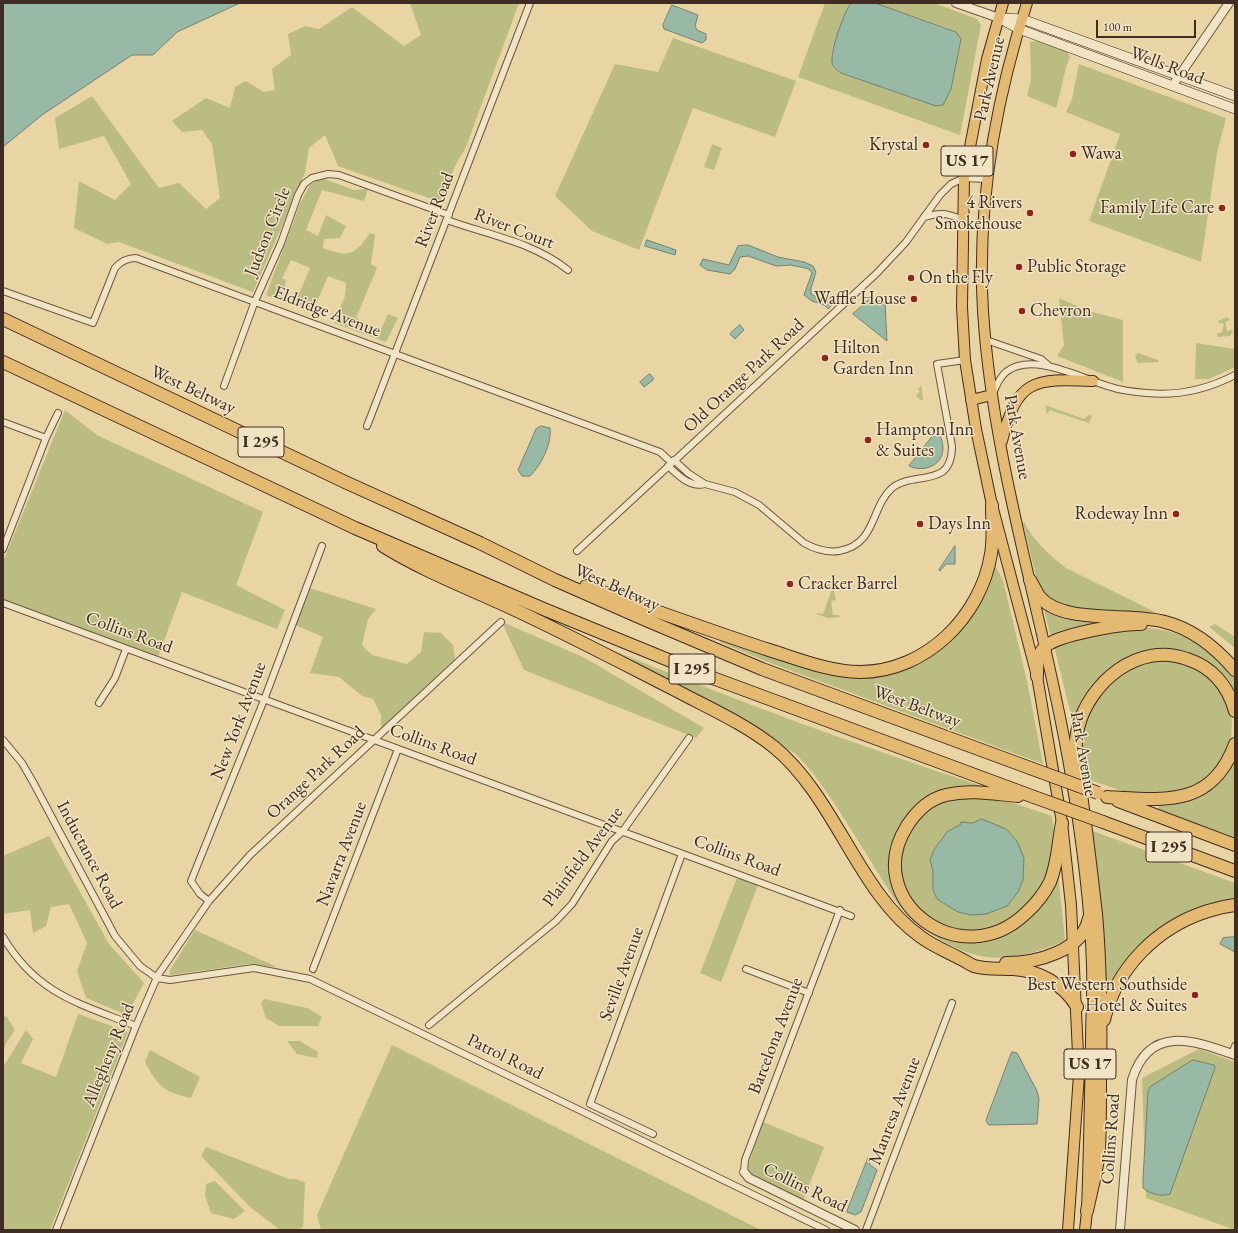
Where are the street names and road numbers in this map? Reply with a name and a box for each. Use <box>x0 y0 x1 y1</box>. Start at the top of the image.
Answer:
street label: Park Avenue <box>970 35 1010 123</box>
street label: Wells Road <box>1127 42 1207 90</box>
road number: US 17 <box>941 146 993 176</box>
street label: River Road <box>411 169 459 251</box>
street label: Judson Circle <box>240 184 296 280</box>
street label: River Court <box>471 204 557 254</box>
street label: Eldridge Avenue <box>270 282 384 342</box>
street label: Old Orange Park Road <box>679 314 809 438</box>
street label: West Beltway <box>147 361 239 419</box>
street label: Park Avenue <box>999 393 1035 481</box>
road number: I 295 <box>238 427 284 457</box>
street label: West Beltway <box>571 560 663 616</box>
street label: Collins Road <box>83 607 175 659</box>
road number: I 295 <box>669 654 715 684</box>
street label: New York Avenue <box>207 659 271 783</box>
street label: West Beltway <box>870 681 964 733</box>
street label: Park Avenue <box>1065 710 1101 798</box>
street label: Collins Road <box>387 719 479 771</box>
street label: Orange Park Road <box>262 722 370 824</box>
street label: Inductance Road <box>51 797 127 913</box>
street label: Navarra Avenue <box>312 799 372 909</box>
street label: Plainfield Avenue <box>538 802 628 912</box>
street label: Collins Road <box>691 830 783 882</box>
road number: I 295 <box>1146 832 1192 862</box>
street label: Seville Avenue <box>595 924 649 1024</box>
street label: Barcelona Avenue <box>744 975 808 1097</box>
street label: Allegheny Road <box>78 1000 140 1110</box>
street label: Patrol Road <box>463 1029 547 1085</box>
road number: US 17 <box>1064 1049 1116 1079</box>
street label: Manresa Avenue <box>865 1054 925 1168</box>
street label: Collins Road <box>1097 1093 1125 1185</box>
street label: Collins Road <box>759 1158 851 1218</box>

